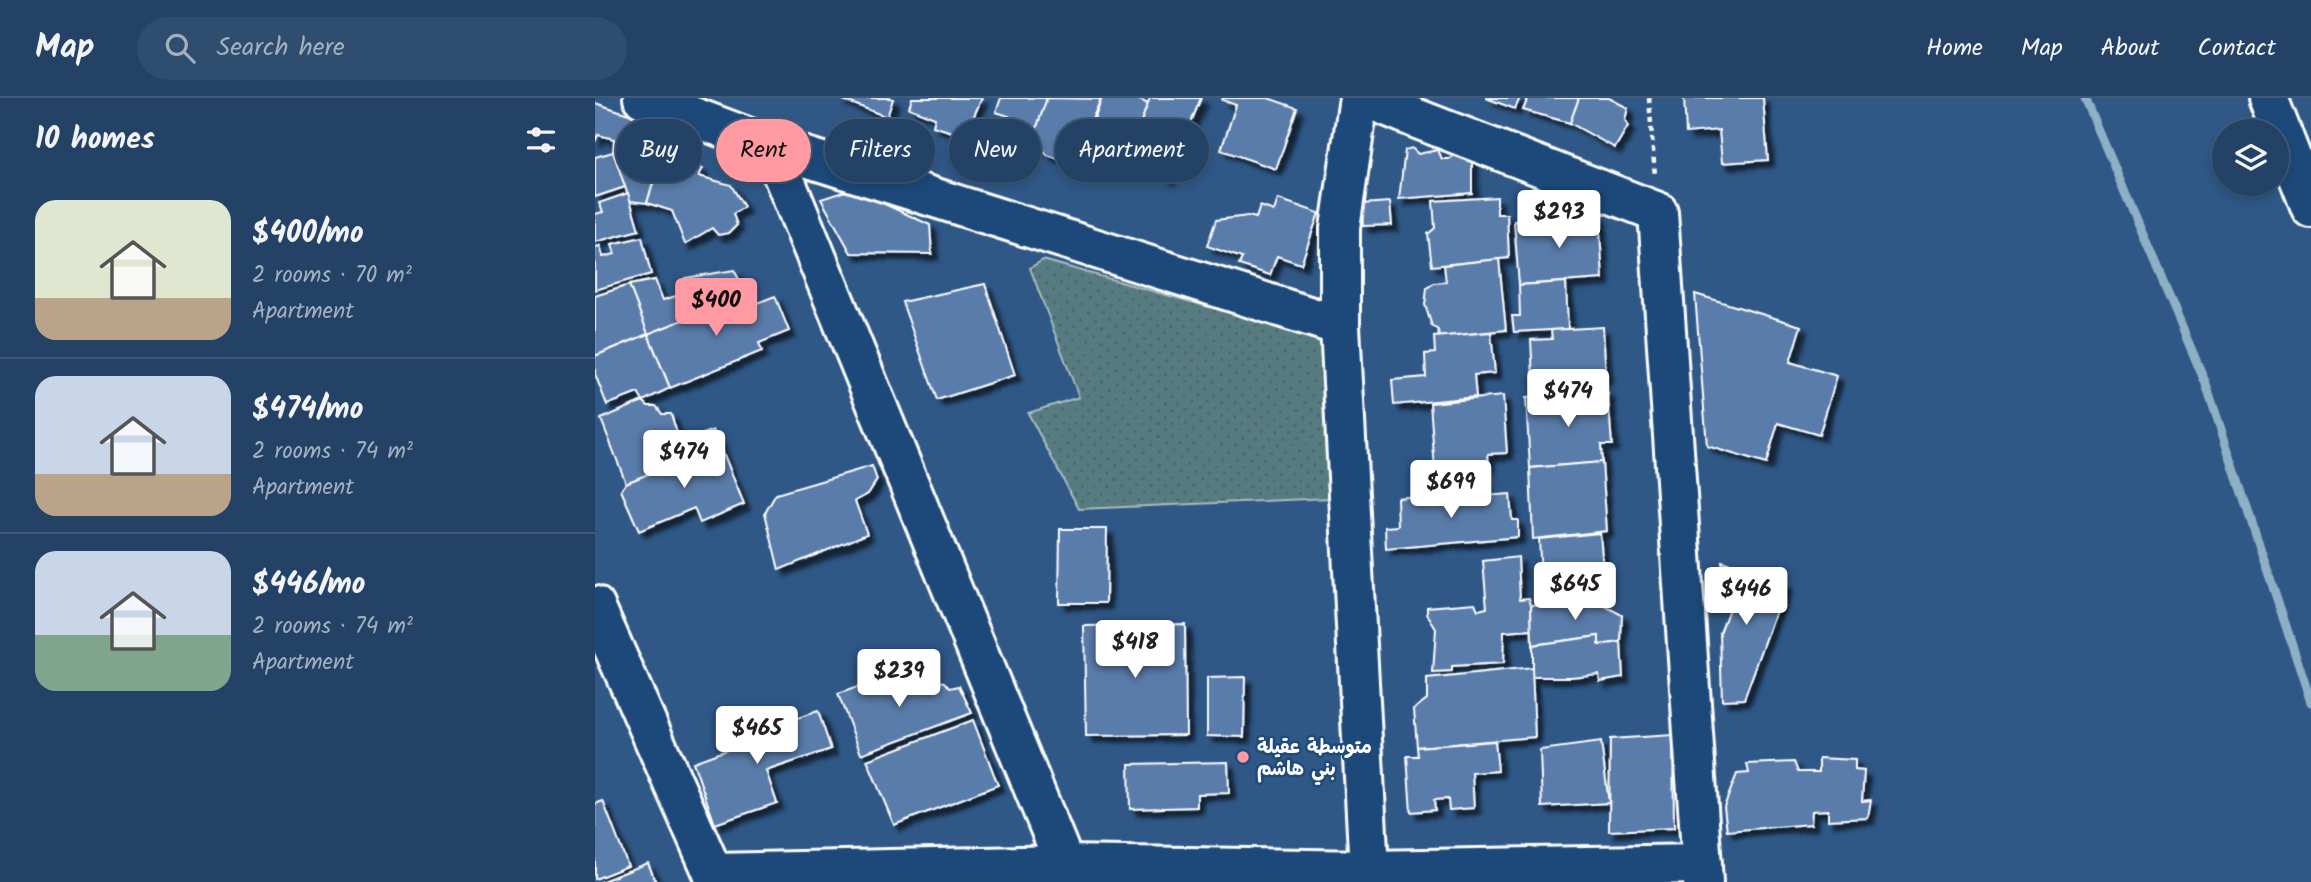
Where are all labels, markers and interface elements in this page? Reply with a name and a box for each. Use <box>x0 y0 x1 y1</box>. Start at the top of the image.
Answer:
search box <box>137 17 627 80</box>
text: Map <box>35 22 95 75</box>
text: Search here <box>217 27 345 69</box>
icon: search <box>161 29 199 67</box>
text: Home <box>1926 29 1983 68</box>
text: Map <box>2021 29 2063 68</box>
text: About <box>2101 29 2159 68</box>
text: Contact <box>2197 29 2276 68</box>
text: 10 homes <box>35 116 155 164</box>
chip: Buy <box>616 119 702 182</box>
chip: Rent <box>716 119 811 182</box>
chip: Filters <box>825 119 935 182</box>
chip: New <box>949 119 1041 182</box>
chip: Apartment <box>1055 119 1209 182</box>
map controls <box>2212 119 2289 196</box>
button: layers <box>2212 119 2289 196</box>
icon: filters <box>522 121 560 159</box>
pin: $293 <box>1518 190 1600 250</box>
text: $293 <box>1533 195 1585 231</box>
text: $400/mo <box>252 210 364 258</box>
icon: home <box>91 228 175 312</box>
text: 2 rooms · 70 m² <box>252 258 412 294</box>
pin: $400 <box>675 278 757 338</box>
text: $400 <box>691 283 741 319</box>
text: Apartment <box>252 294 354 330</box>
pin: $474 <box>1527 370 1609 429</box>
text: $474 <box>1543 374 1593 410</box>
text: $474/mo <box>252 386 363 434</box>
icon: home <box>91 404 175 488</box>
pin: $474 <box>643 430 725 490</box>
text: 2 rooms · 74 m² <box>252 434 413 470</box>
text: $474 <box>659 435 709 471</box>
pin: $699 <box>1410 460 1492 520</box>
text: $699 <box>1426 465 1476 501</box>
text: Apartment <box>252 470 354 506</box>
text: $446/mo <box>252 561 365 609</box>
pin: $645 <box>1534 562 1616 622</box>
text: $645 <box>1550 567 1600 603</box>
pin: $446 <box>1705 568 1787 627</box>
text: $446 <box>1720 572 1772 608</box>
icon: home <box>91 579 175 663</box>
text: 2 rooms · 74 m² <box>252 609 413 645</box>
pin: $418 <box>1094 620 1176 680</box>
text: $418 <box>1112 625 1158 661</box>
text: Apartment <box>252 645 354 681</box>
pin: $239 <box>858 650 940 709</box>
text: $239 <box>873 654 925 690</box>
pin: $465 <box>716 706 798 766</box>
text: $465 <box>732 711 782 747</box>
place label: متوسطة عقيلة بني هاشم <box>1257 733 1372 785</box>
marker: متوسطة عقيلة بني هاشم <box>1235 749 1251 765</box>

